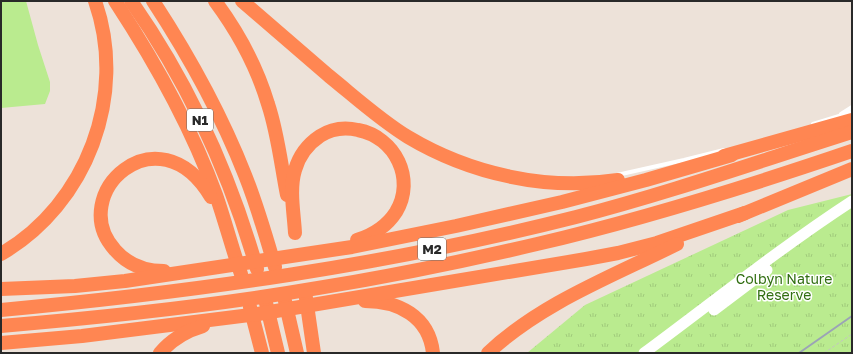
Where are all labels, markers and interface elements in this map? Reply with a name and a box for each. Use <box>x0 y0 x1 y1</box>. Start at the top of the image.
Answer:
road number: N1 <box>187 109 213 131</box>
road number: M2 <box>418 238 446 260</box>
park label: Colbyn Nature Reserve <box>736 270 832 303</box>

